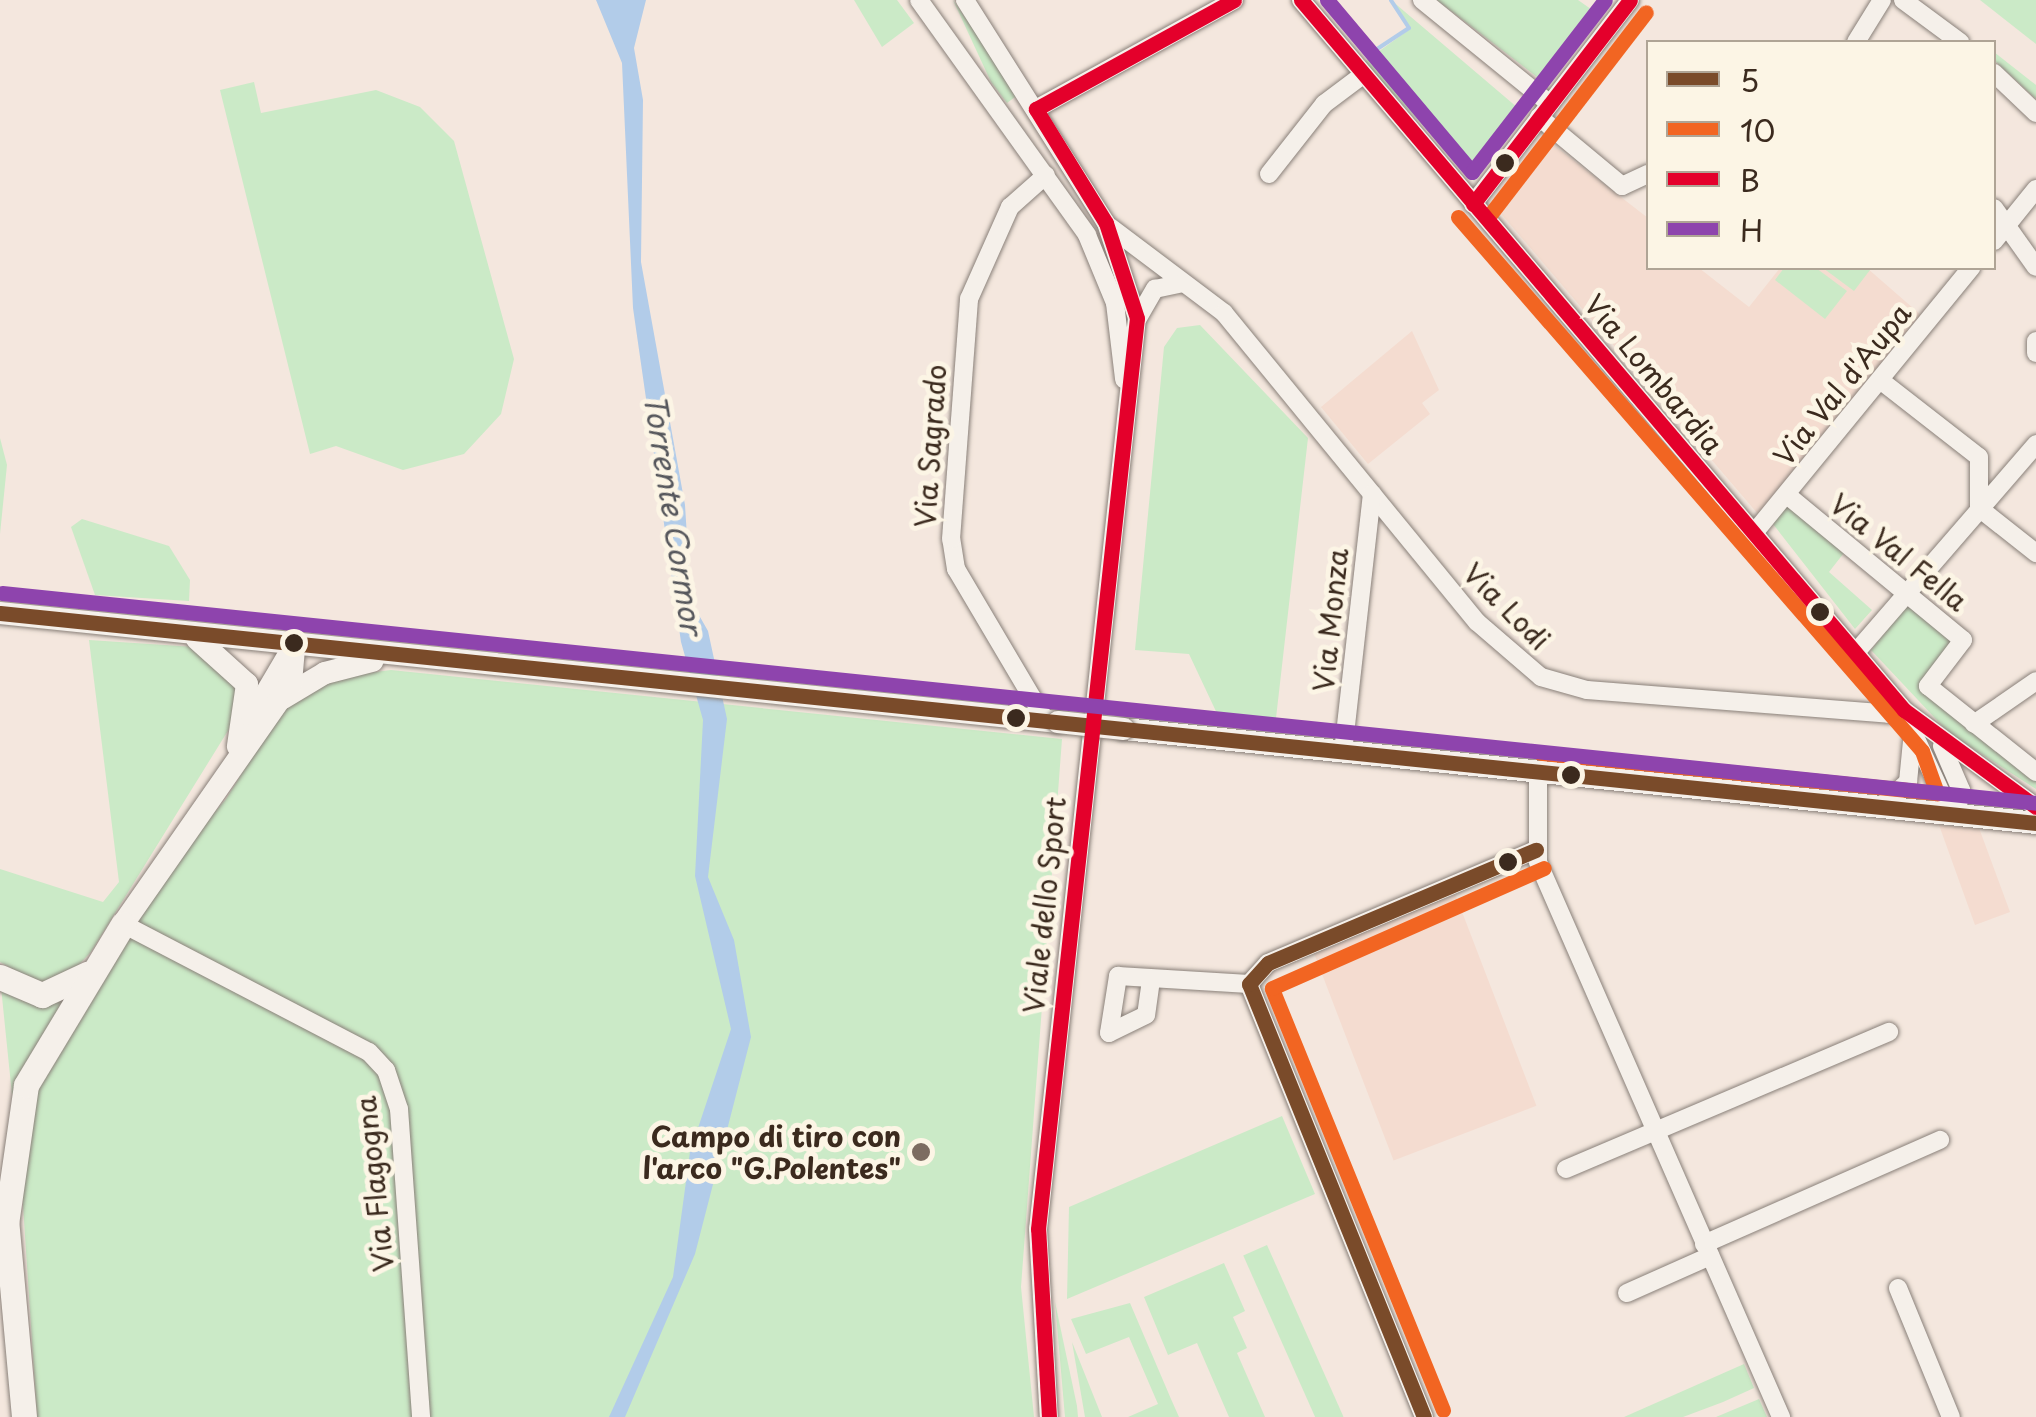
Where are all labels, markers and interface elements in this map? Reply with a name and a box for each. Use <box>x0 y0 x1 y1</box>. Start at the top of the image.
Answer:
legend <box>1646 40 1996 270</box>
text: 5 <box>1740 57 1759 102</box>
text: 10 <box>1740 107 1775 152</box>
unlabelled marker <box>1495 153 1515 173</box>
text: B <box>1740 157 1760 202</box>
text: H <box>1740 207 1763 252</box>
street label: Via Lombardia <box>1578 288 1730 460</box>
street label: Via Val d'Aupa <box>1766 296 1918 472</box>
street label: Via Sagrado <box>908 364 952 528</box>
water label: Torrente Cormor <box>637 391 711 637</box>
street label: Via Val Fella <box>1824 487 1974 617</box>
street label: Via Monza <box>1306 548 1354 692</box>
street label: Via Lodi <box>1457 556 1557 656</box>
unlabelled marker <box>1810 602 1830 622</box>
unlabelled marker <box>284 633 304 653</box>
unlabelled marker <box>1006 708 1026 728</box>
unlabelled marker <box>1561 765 1581 785</box>
street label: Viale dello Sport <box>1016 793 1072 1017</box>
unlabelled marker <box>1498 852 1518 872</box>
street label: Via Flagogna <box>348 1096 400 1272</box>
place label: Campo di tiro con l'arco "G.Polentes" <box>642 1119 901 1185</box>
marker: Campo di tiro con l'arco "G.Polentes" <box>910 1141 932 1163</box>

